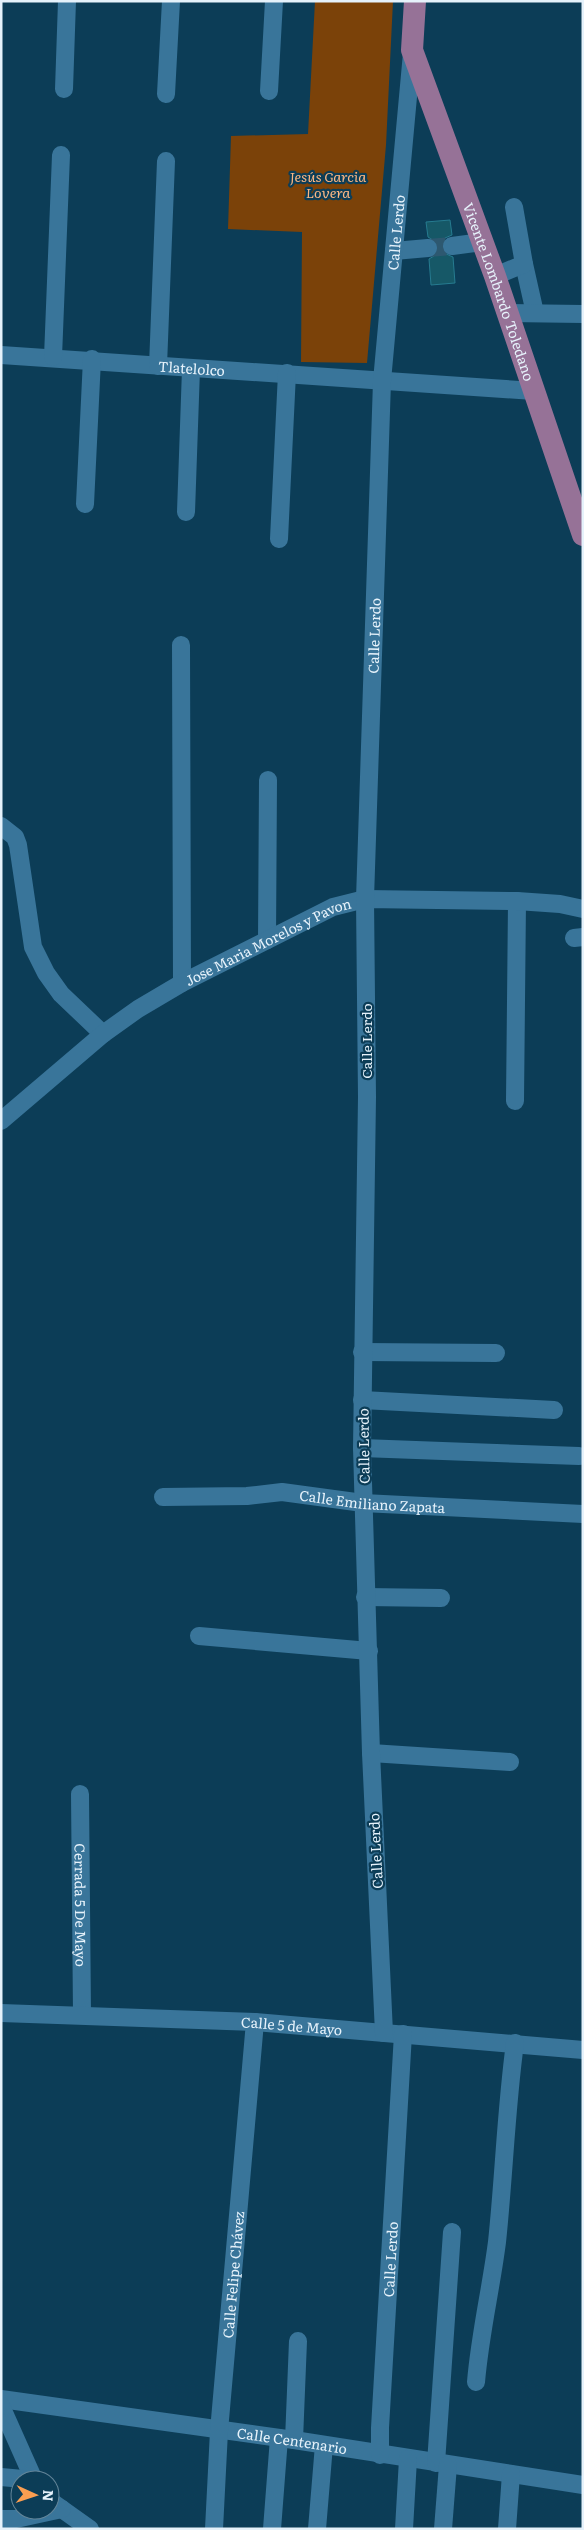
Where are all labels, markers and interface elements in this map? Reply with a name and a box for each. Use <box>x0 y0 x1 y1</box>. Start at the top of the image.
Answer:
park label: Jesús Garcia Lovera <box>290 166 366 202</box>
street label: Calle Lerdo <box>382 194 409 271</box>
street label: Vicente Lombardo Toledano <box>459 199 540 384</box>
street label: Tlatelolco <box>157 356 226 380</box>
street label: Calle Lerdo <box>362 597 385 674</box>
street label: Jose Maria Morelos y Pavon <box>181 893 353 990</box>
street label: Calle Lerdo <box>356 1003 376 1079</box>
street label: Calle Lerdo <box>352 1408 374 1484</box>
street label: Calle Emiliano Zapata <box>298 1484 446 1517</box>
street label: Calle Lerdo <box>363 1813 387 1889</box>
street label: Cerrada 5 De Mayo <box>70 1843 92 1967</box>
street label: Calle 5 de Mayo <box>241 2012 343 2039</box>
street label: Calle Felipe Chávez <box>217 2210 248 2339</box>
street label: Calle Lerdo <box>378 2221 402 2298</box>
street label: Calle Centenario <box>236 2422 349 2458</box>
north arrow <box>10 2470 60 2520</box>
text: N <box>39 2489 59 2502</box>

